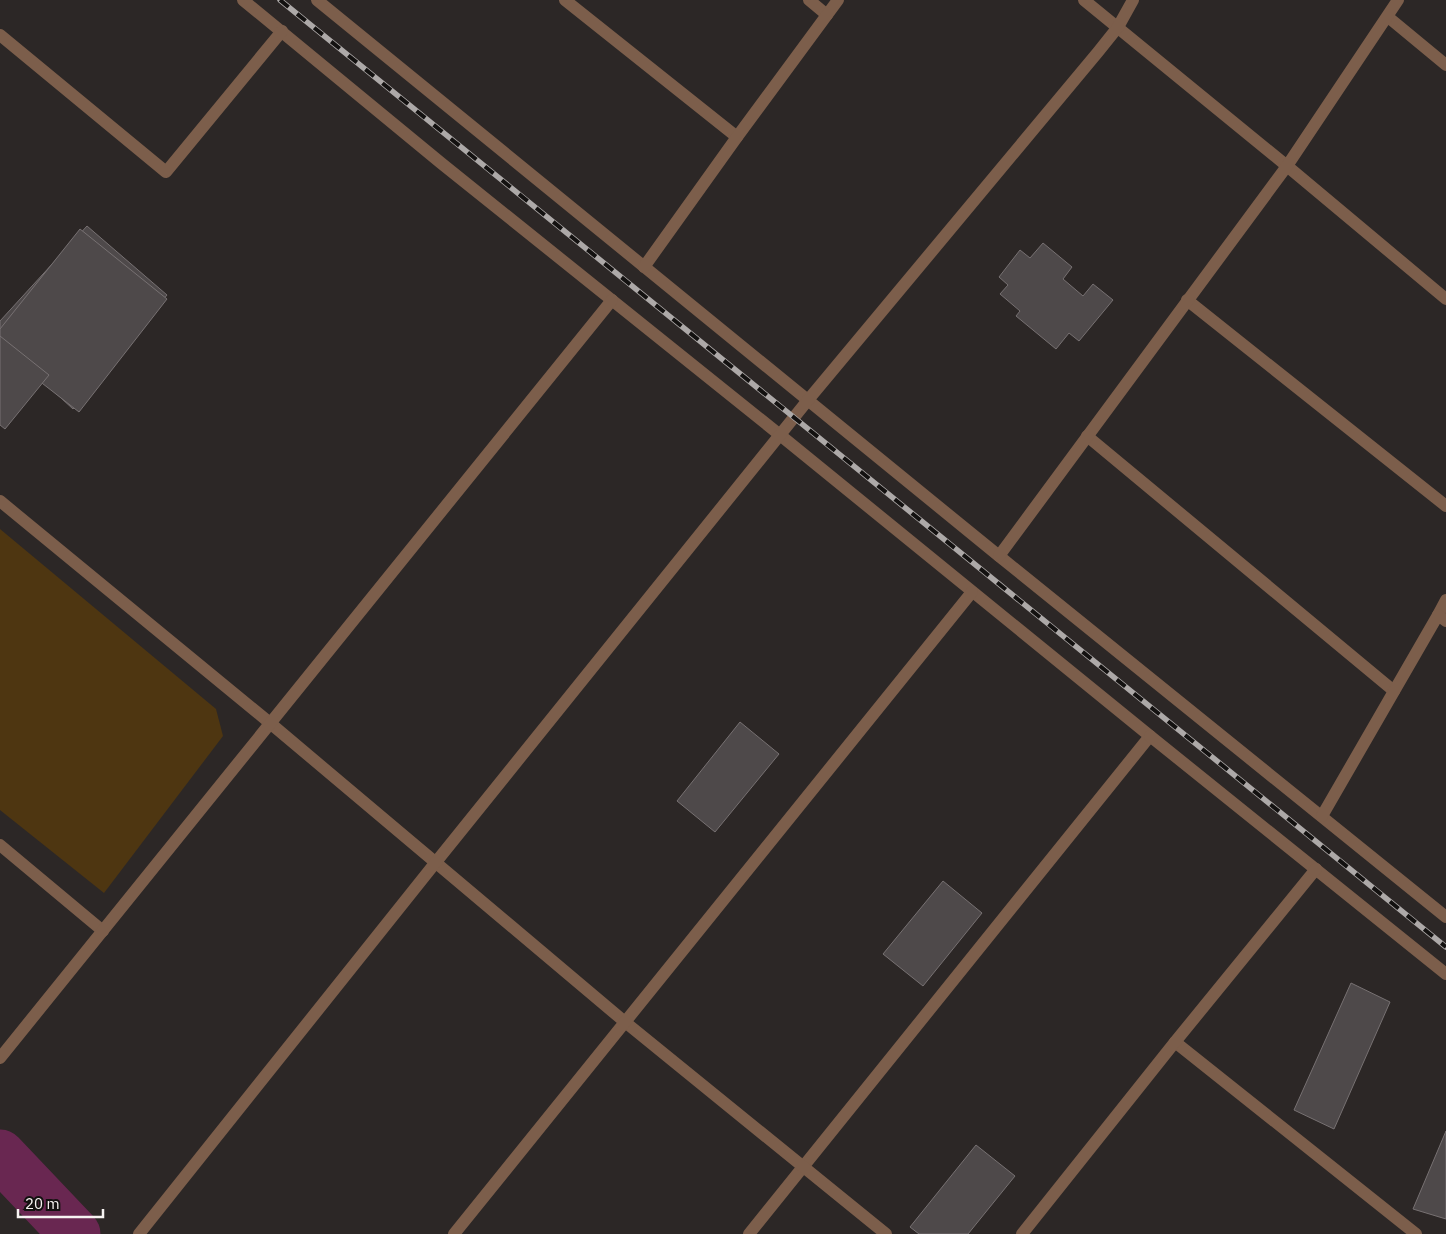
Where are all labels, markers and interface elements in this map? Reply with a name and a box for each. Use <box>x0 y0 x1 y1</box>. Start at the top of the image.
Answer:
scale bar <box>18 1186 102 1218</box>
text: 20 m <box>25 1194 60 1213</box>

